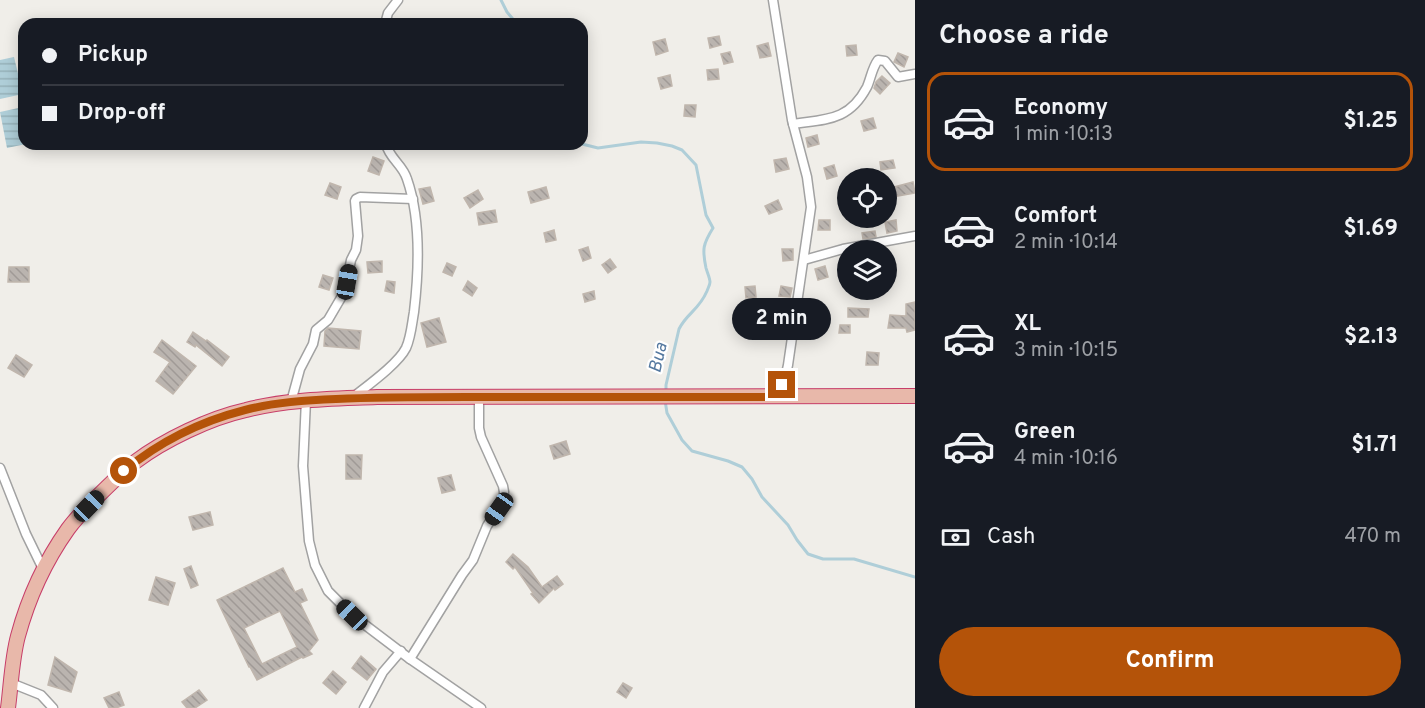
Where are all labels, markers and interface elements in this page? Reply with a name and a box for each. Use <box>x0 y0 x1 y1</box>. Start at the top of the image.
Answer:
text: Choose a ride <box>939 19 1109 53</box>
text: Pickup <box>78 42 148 69</box>
icon: car <box>942 95 996 149</box>
text: Economy <box>1014 95 1108 122</box>
text: Drop-off <box>78 100 165 127</box>
text: $1.25 <box>1344 108 1398 135</box>
text: 1 min · 10:13 <box>1014 122 1113 148</box>
map controls <box>837 168 897 300</box>
button: locate <box>837 168 897 228</box>
icon: car <box>942 203 996 257</box>
text: Comfort <box>1014 203 1097 230</box>
text: $1.69 <box>1343 216 1398 243</box>
text: 2 min · 10:14 <box>1014 230 1118 256</box>
button: layers <box>837 240 897 300</box>
car <box>335 263 359 301</box>
callout: 2 min <box>732 298 832 340</box>
text: 2 min <box>755 306 808 332</box>
icon: car <box>942 311 996 365</box>
text: XL <box>1014 311 1041 338</box>
text: $2.13 <box>1344 324 1398 351</box>
text: 3 min · 10:15 <box>1014 338 1118 364</box>
water label: Bua <box>644 340 674 375</box>
route end <box>768 371 795 398</box>
icon: car <box>942 419 996 473</box>
text: Green <box>1014 419 1076 446</box>
text: $1.71 <box>1351 432 1398 459</box>
text: 4 min · 10:16 <box>1014 446 1118 472</box>
route start <box>110 457 137 484</box>
car <box>70 487 108 525</box>
car <box>481 489 517 529</box>
icon: cash <box>939 521 972 554</box>
text: Cash <box>987 524 1036 551</box>
text: 470 m <box>1344 524 1401 550</box>
car <box>333 596 371 634</box>
button: Confirm <box>939 627 1401 696</box>

